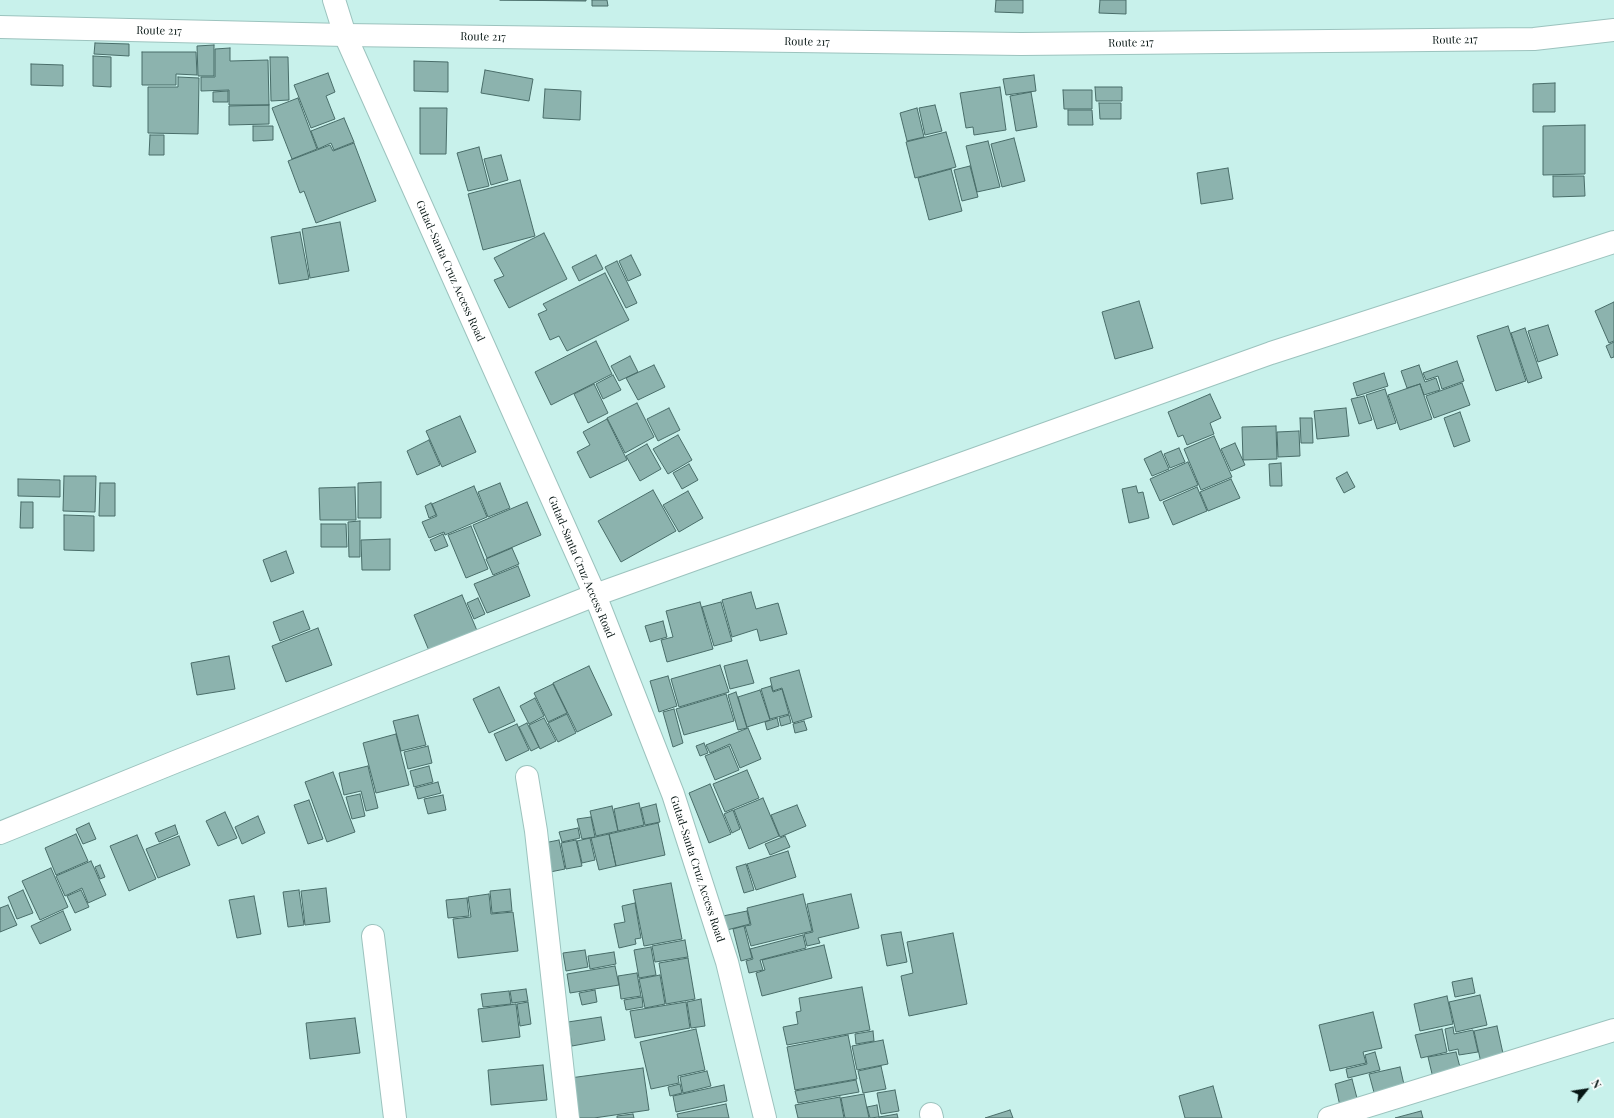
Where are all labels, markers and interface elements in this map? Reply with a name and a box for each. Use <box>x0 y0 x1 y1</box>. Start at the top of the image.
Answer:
street label: Route 217 <box>136 24 182 38</box>
street label: Route 217 <box>460 30 506 44</box>
street label: Route 217 <box>1432 33 1478 47</box>
street label: Route 217 <box>784 35 830 49</box>
street label: Route 217 <box>1108 36 1154 50</box>
street label: Gutad-Santa Cruz Access Road <box>413 198 487 344</box>
street label: Gutad-Santa Cruz Access Road <box>545 494 617 640</box>
street label: Gutad-Santa Cruz Access Road <box>667 794 727 944</box>
north arrow <box>1566 1070 1606 1110</box>
text: N <box>1588 1077 1605 1091</box>

